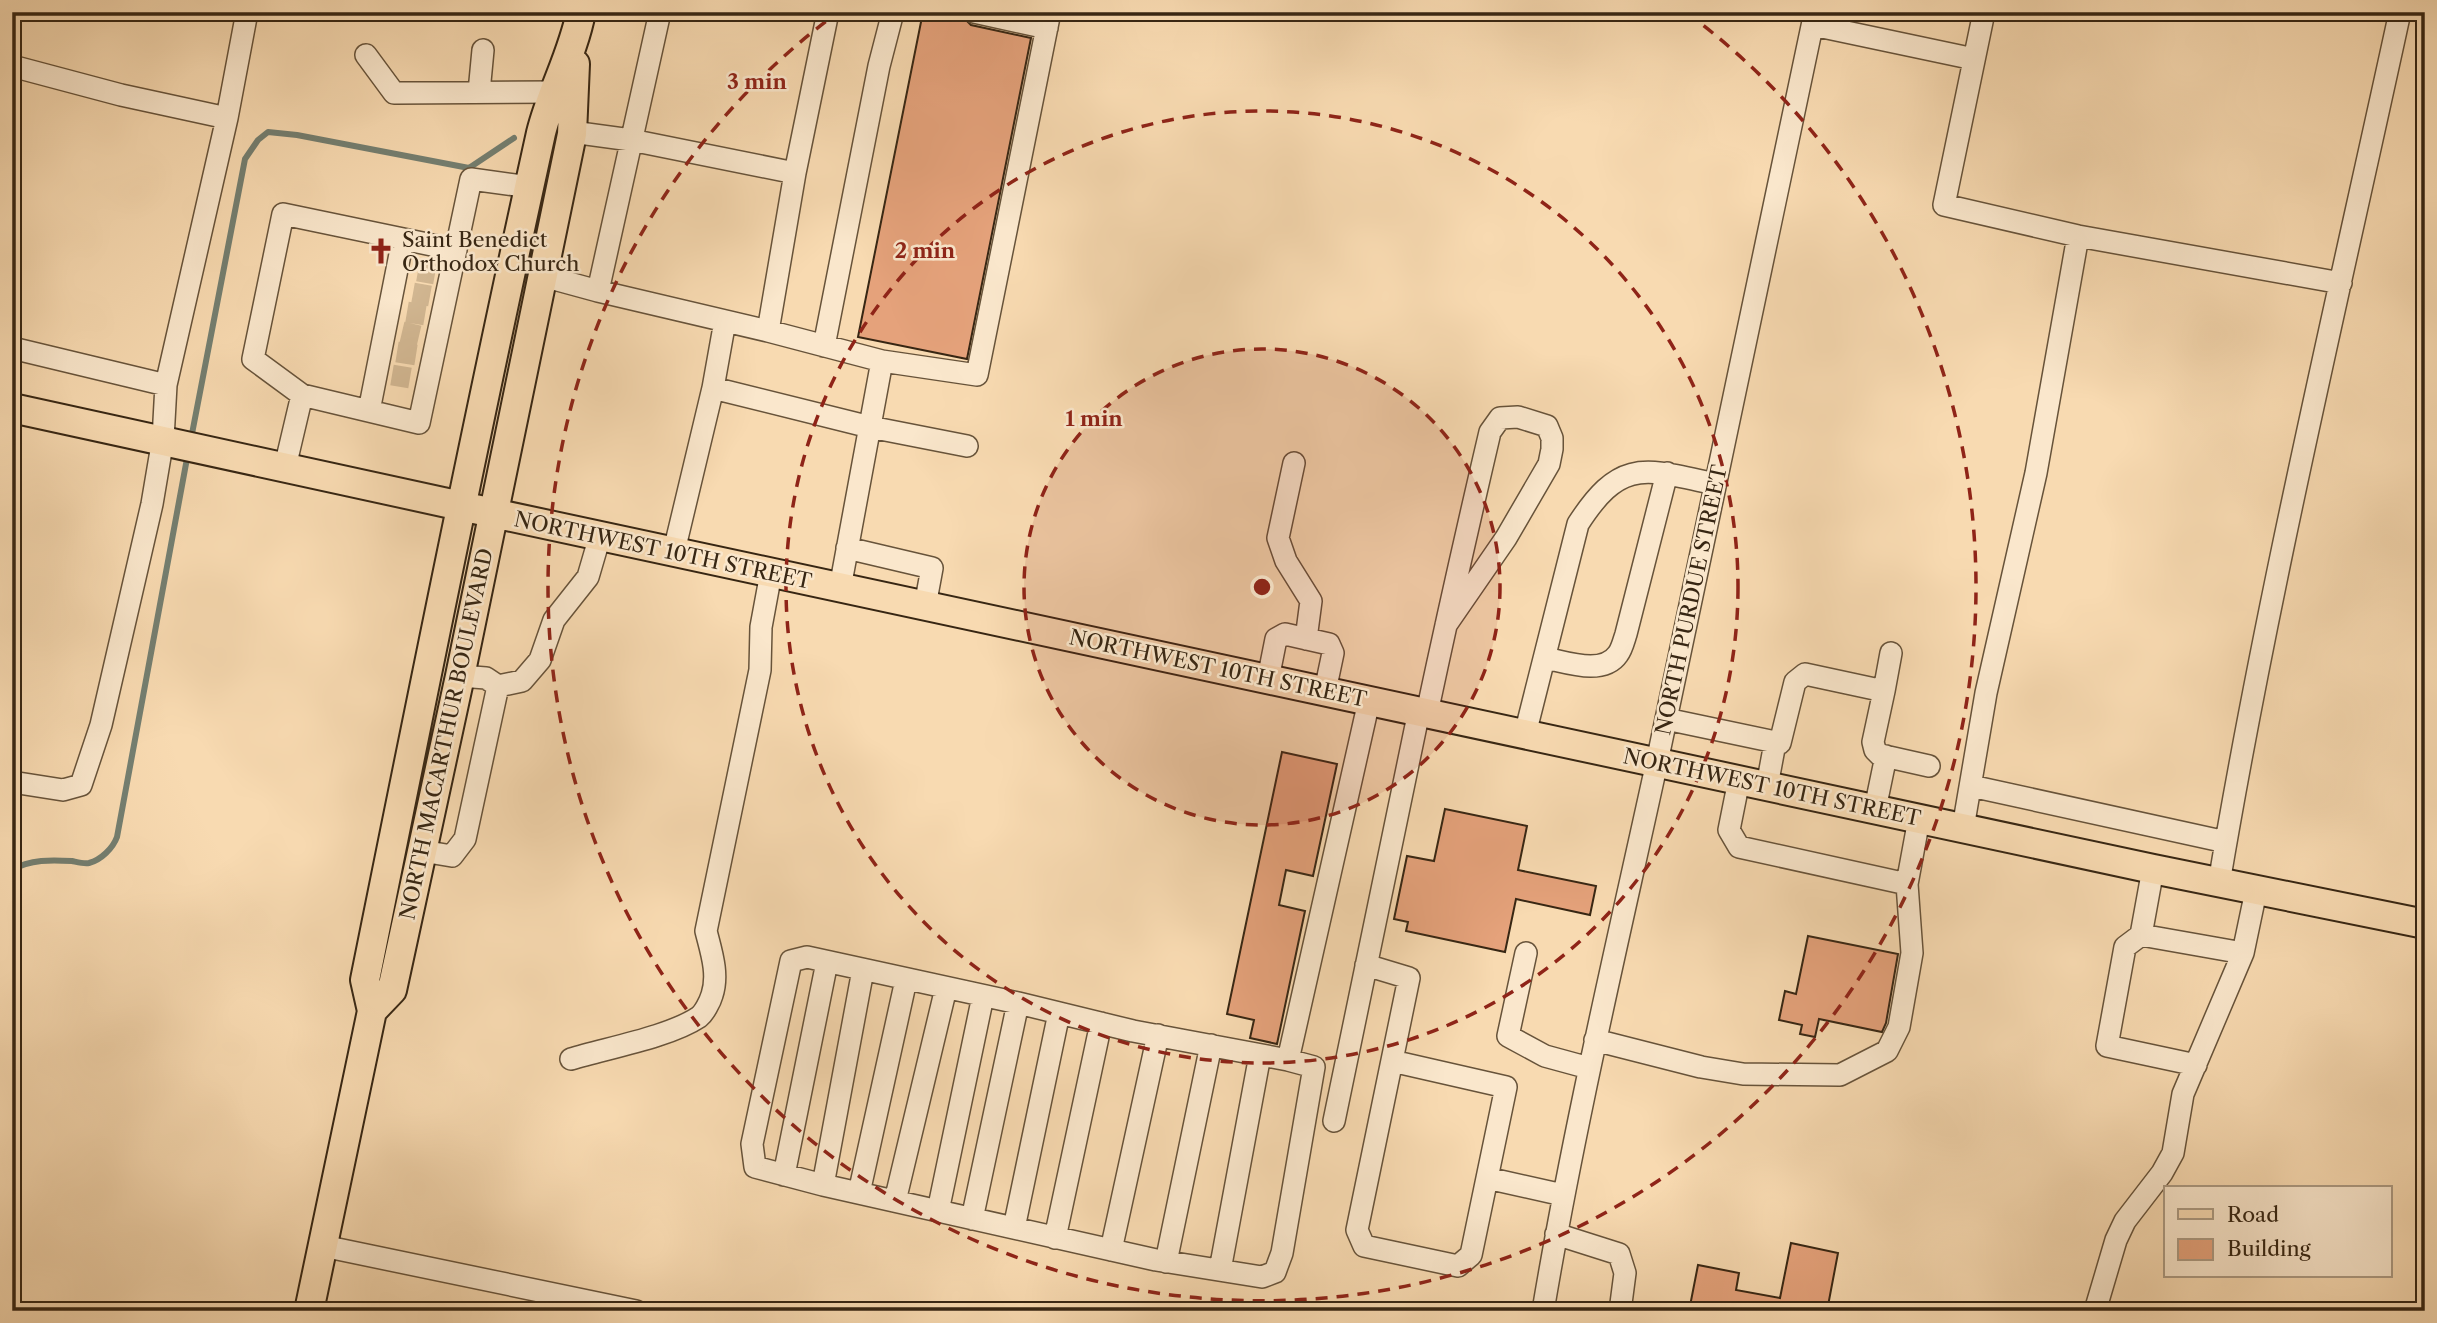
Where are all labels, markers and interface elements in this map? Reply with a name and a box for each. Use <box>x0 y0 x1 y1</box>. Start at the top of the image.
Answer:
text: 3 min <box>727 69 788 94</box>
place label: Saint Benedict Orthodox Church <box>402 227 579 276</box>
church icon: Saint Benedict Orthodox Church <box>366 236 396 266</box>
text: 2 min <box>895 238 956 263</box>
text: 1 min <box>1065 406 1123 431</box>
street label: NORTH PURDUE STREET <box>1650 462 1732 737</box>
street label: NORTHWEST 10TH STREET <box>512 506 814 594</box>
street label: NORTH MACARTHUR BOULEVARD <box>394 546 498 922</box>
centre of rings <box>1250 575 1274 599</box>
street label: NORTHWEST 10TH STREET <box>1067 624 1369 712</box>
street label: NORTHWEST 10TH STREET <box>1621 743 1923 831</box>
legend <box>2164 1186 2392 1278</box>
text: Road <box>2227 1202 2279 1227</box>
text: Building <box>2227 1236 2312 1261</box>

